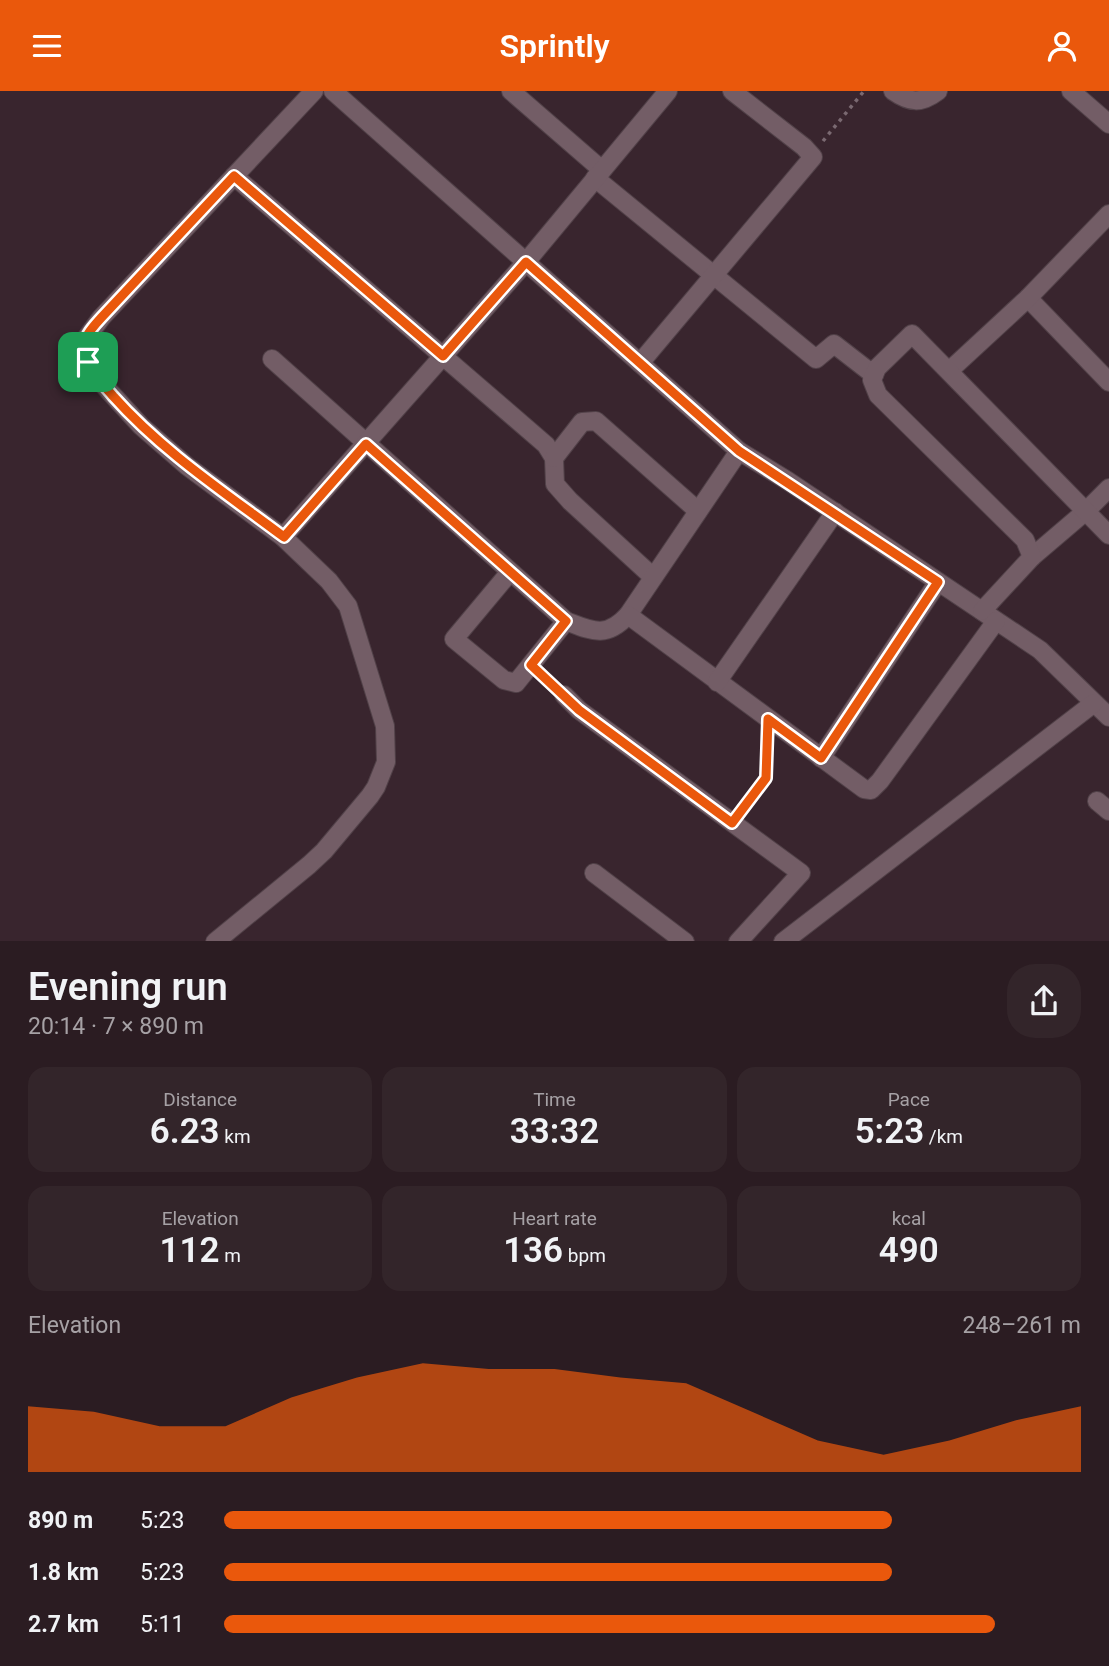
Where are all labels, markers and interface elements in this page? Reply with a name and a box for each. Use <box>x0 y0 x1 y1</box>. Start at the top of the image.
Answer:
icon: menu <box>28 27 66 65</box>
text: Sprintly <box>499 27 610 65</box>
icon: person <box>1043 27 1081 65</box>
pin <box>58 332 118 392</box>
icon: arrive <box>69 343 107 381</box>
button: share <box>1007 964 1081 1038</box>
text: Evening run <box>28 965 228 1009</box>
text: 20:14 · 7 × 890 m <box>28 1013 204 1040</box>
text: Distance <box>163 1088 237 1111</box>
text: Time <box>533 1088 576 1111</box>
text: Pace <box>888 1088 930 1111</box>
text: 6.23 <box>150 1111 220 1152</box>
text: 33:32 <box>510 1111 599 1152</box>
text: 5:23 <box>855 1111 924 1152</box>
text: km <box>220 1125 251 1148</box>
text: /km <box>924 1125 963 1148</box>
text: Elevation <box>162 1207 239 1230</box>
text: Heart rate <box>512 1207 597 1230</box>
text: kcal <box>892 1207 926 1230</box>
text: 112 <box>159 1230 219 1271</box>
text: 136 <box>503 1230 563 1271</box>
text: 490 <box>879 1230 939 1271</box>
text: m <box>219 1244 241 1267</box>
text: bpm <box>563 1244 606 1267</box>
text: Elevation <box>28 1312 121 1339</box>
text: 248–261 m <box>962 1312 1081 1339</box>
text: 890 m <box>28 1507 93 1534</box>
text: 5:23 <box>140 1507 184 1534</box>
text: 1.8 km <box>28 1559 99 1586</box>
text: 5:23 <box>140 1559 184 1586</box>
text: 2.7 km <box>28 1611 99 1638</box>
text: 5:11 <box>140 1611 184 1638</box>

